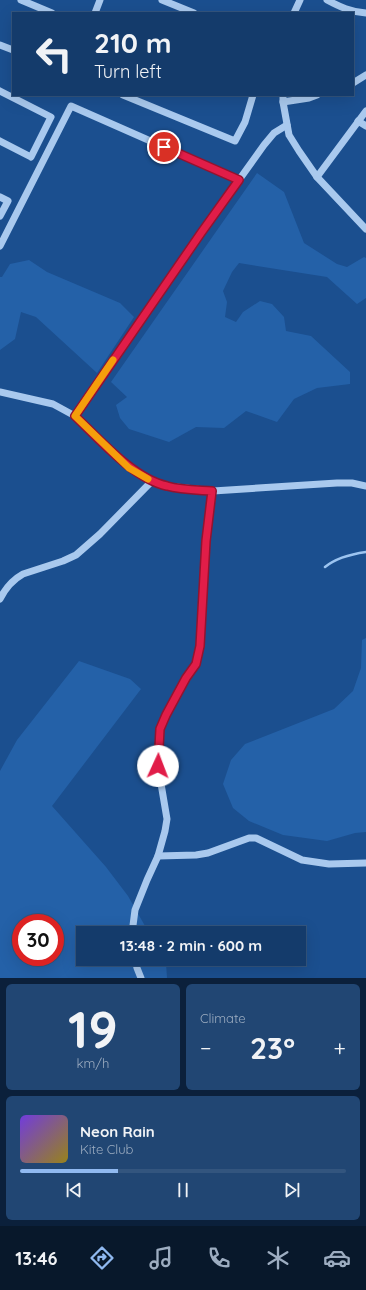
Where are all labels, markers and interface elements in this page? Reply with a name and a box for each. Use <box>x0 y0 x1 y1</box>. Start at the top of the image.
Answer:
text: 210 m <box>94 25 172 60</box>
icon: left <box>28 28 80 80</box>
text: Turn left <box>94 60 162 83</box>
pin <box>147 130 181 164</box>
icon: arrive <box>153 136 175 158</box>
position arrow <box>137 745 179 787</box>
speed limit sign: 30 <box>12 914 64 966</box>
text: 13:48 · 2 min · 600 m <box>120 936 262 955</box>
text: 19 <box>68 996 118 1061</box>
text: Climate <box>200 1010 246 1026</box>
text: 23° <box>250 1029 295 1067</box>
text: − <box>200 1034 211 1062</box>
text: + <box>334 1034 346 1062</box>
text: km/h <box>77 1055 109 1071</box>
text: Neon Rain <box>80 1122 155 1141</box>
text: Kite Club <box>80 1141 133 1157</box>
icon: previous <box>63 1179 85 1201</box>
icon: pause <box>172 1179 194 1201</box>
icon: next <box>281 1179 303 1201</box>
icon: directions <box>88 1244 116 1272</box>
icon: music <box>147 1244 175 1272</box>
icon: phone <box>205 1244 233 1272</box>
icon: climate <box>264 1244 292 1272</box>
icon: car <box>323 1244 351 1272</box>
text: 13:46 <box>15 1247 57 1270</box>

